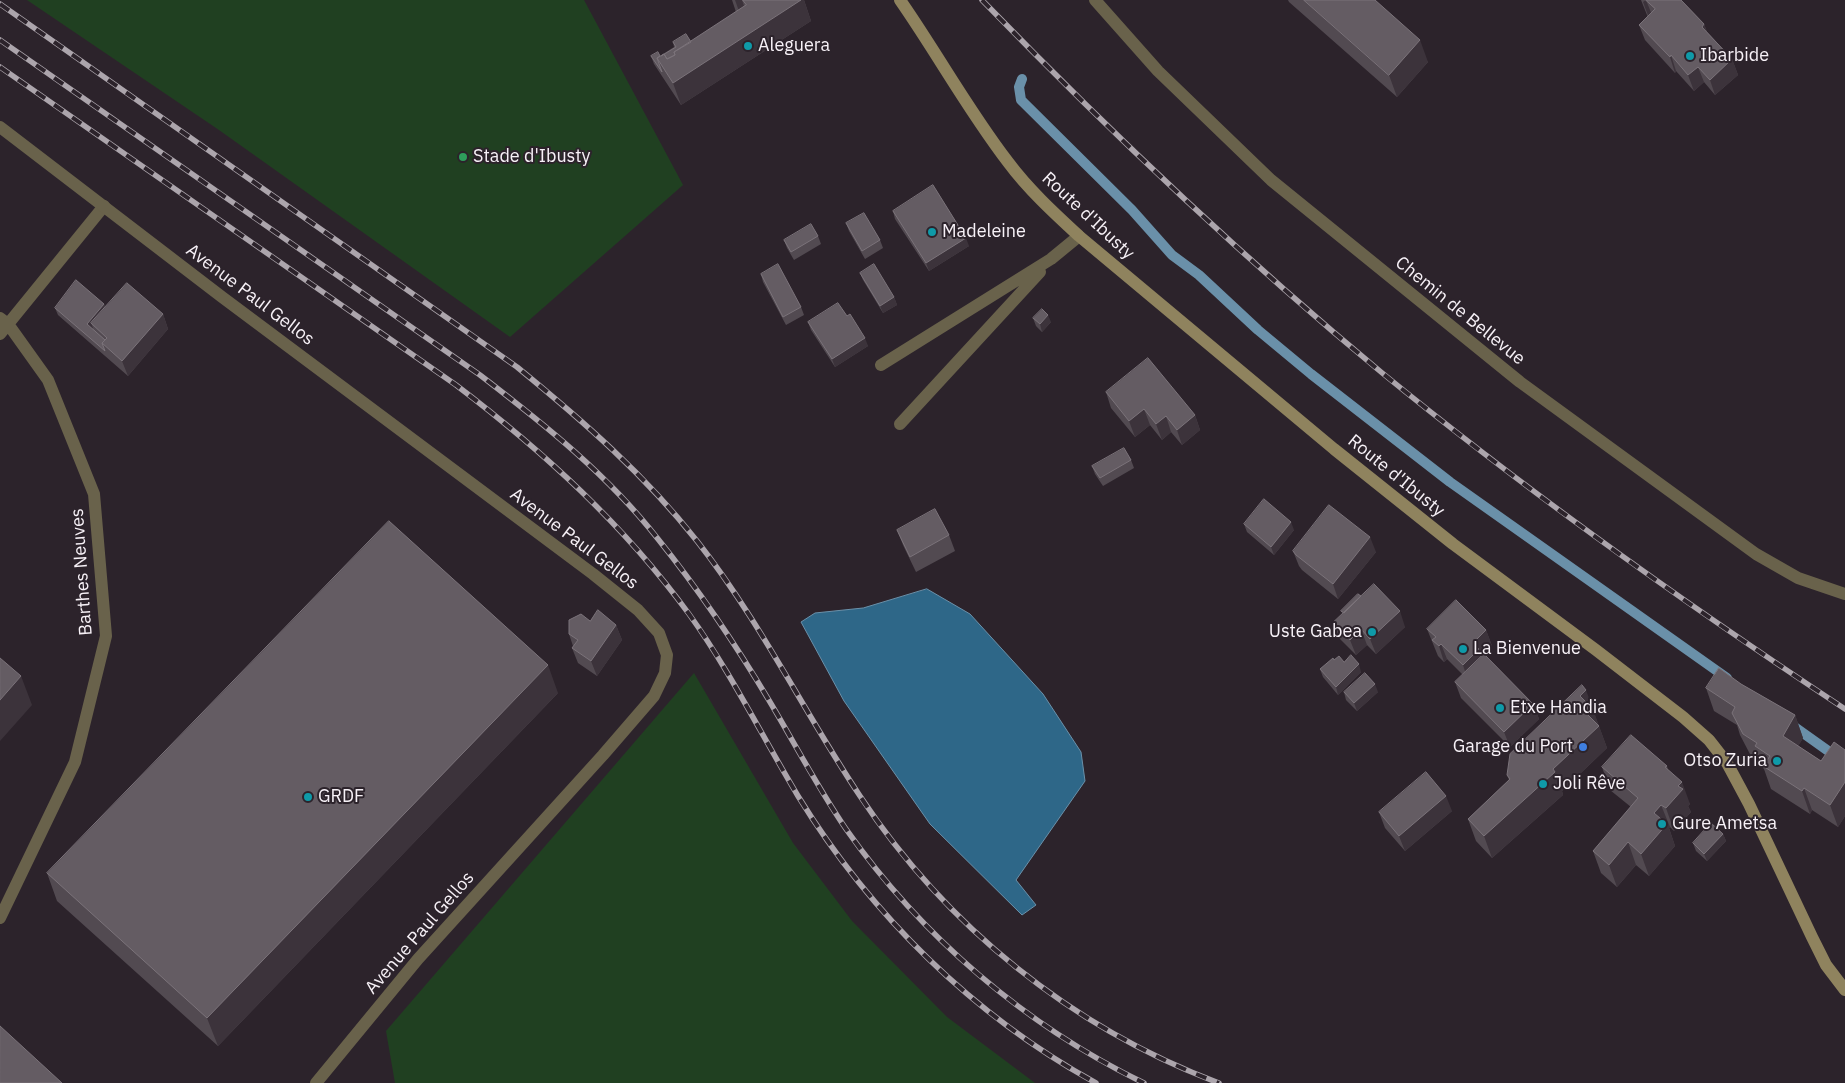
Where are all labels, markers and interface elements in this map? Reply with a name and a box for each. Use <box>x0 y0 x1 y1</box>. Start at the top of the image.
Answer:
place label: Aleguera <box>758 35 830 57</box>
marker: Aleguera <box>742 40 754 52</box>
place label: Ibarbide <box>1700 45 1769 67</box>
marker: Ibarbide <box>1684 50 1696 62</box>
place label: Stade d'Ibusty <box>473 146 591 168</box>
marker: Stade d'Ibusty <box>457 151 469 163</box>
street label: Route d'Ibusty <box>1037 168 1139 264</box>
place label: Madeleine <box>942 221 1026 243</box>
marker: Madeleine <box>926 226 938 238</box>
street label: Avenue Paul Gellos <box>182 240 318 350</box>
street label: Chemin de Bellevue <box>1391 252 1529 370</box>
street label: Route d'Ibusty <box>1343 430 1449 522</box>
street label: Avenue Paul Gellos <box>506 484 642 594</box>
street label: Barthes Neuves <box>67 508 97 636</box>
place label: Uste Gabea <box>1269 621 1362 643</box>
marker: Uste Gabea <box>1366 626 1378 638</box>
place label: La Bienvenue <box>1473 638 1581 660</box>
marker: La Bienvenue <box>1457 643 1469 655</box>
place label: Etxe Handia <box>1510 697 1607 719</box>
marker: Etxe Handia <box>1494 702 1506 714</box>
place label: Garage du Port <box>1453 736 1573 758</box>
marker: Garage du Port <box>1577 741 1589 753</box>
place label: Otso Zuria <box>1684 750 1767 772</box>
marker: Otso Zuria <box>1771 755 1783 767</box>
place label: Joli Rêve <box>1553 773 1625 795</box>
marker: Joli Rêve <box>1537 778 1549 790</box>
place label: GRDF <box>318 786 364 808</box>
marker: GRDF <box>302 791 314 803</box>
place label: Gure Ametsa <box>1672 813 1777 835</box>
marker: Gure Ametsa <box>1656 818 1668 830</box>
street label: Avenue Paul Gellos <box>361 867 479 999</box>

